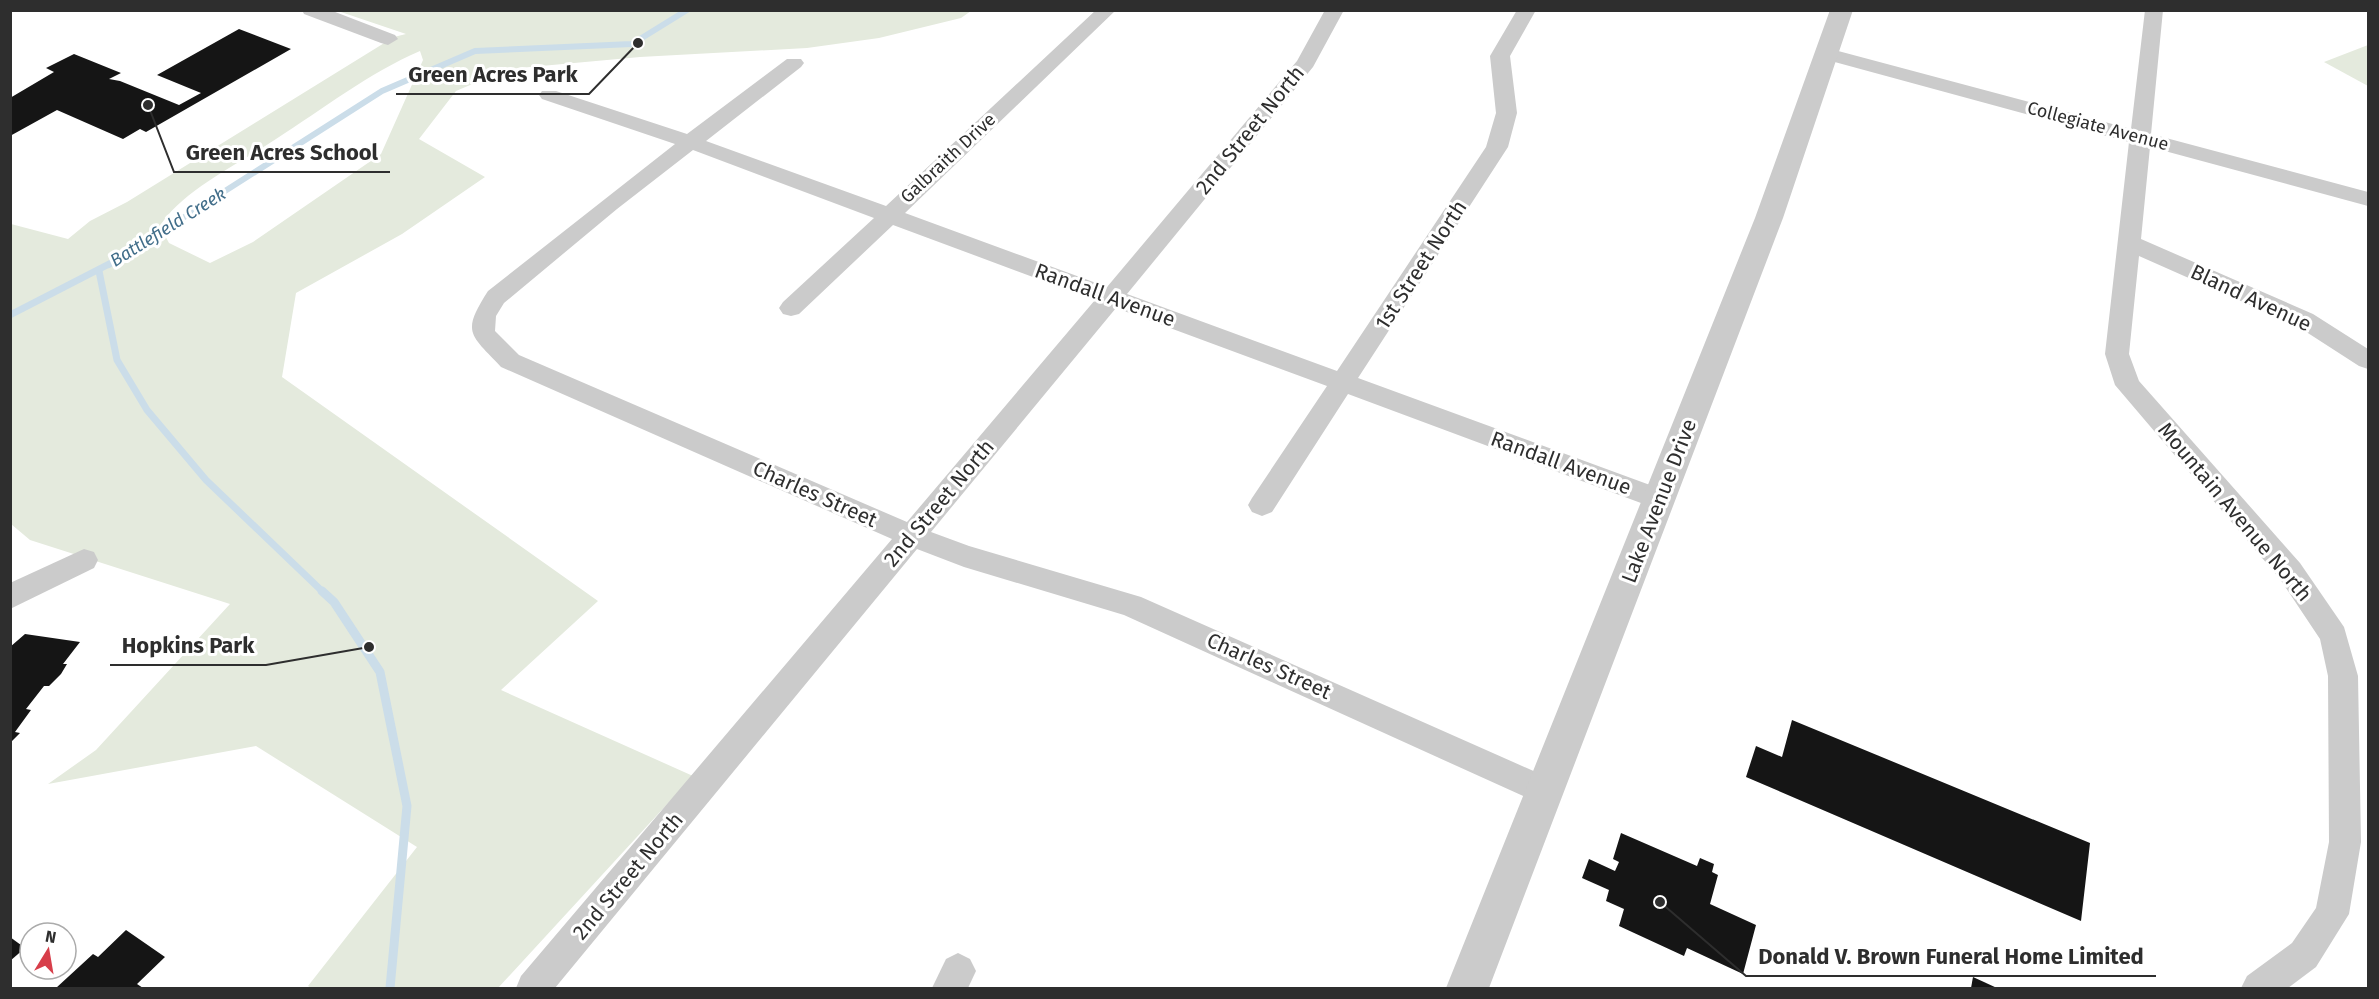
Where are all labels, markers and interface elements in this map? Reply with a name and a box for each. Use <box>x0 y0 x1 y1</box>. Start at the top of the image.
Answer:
callout: Green Acres Park <box>396 54 589 94</box>
street label: 2nd Street North <box>1190 60 1310 200</box>
text: Green Acres Park <box>408 61 578 88</box>
street label: Collegiate Avenue <box>2025 97 2171 155</box>
street label: Galbraith Drive <box>896 108 1000 208</box>
callout: Green Acres School <box>174 132 390 172</box>
text: Green Acres School <box>186 139 379 166</box>
water label: Battlefield Creek <box>106 182 230 271</box>
street label: 1st Street North <box>1369 195 1473 335</box>
street label: Randall Avenue <box>1031 258 1179 332</box>
street label: Bland Avenue <box>2186 259 2316 337</box>
street label: Lake Avenue Drive <box>1616 415 1702 587</box>
street label: Mountain Avenue North <box>2153 417 2317 607</box>
street label: Randall Avenue <box>1487 426 1635 500</box>
street label: 2nd Street North <box>878 434 1000 572</box>
street label: Charles Street <box>749 455 882 533</box>
callout: Hopkins Park <box>110 625 266 665</box>
street label: Charles Street <box>1203 627 1336 705</box>
text: Hopkins Park <box>122 632 255 659</box>
street label: 2nd Street North <box>567 807 689 945</box>
north arrow <box>18 921 78 981</box>
text: N <box>44 926 58 947</box>
callout: Donald V. Brown Funeral Home Limited <box>1746 936 2156 976</box>
text: Donald V. Brown Funeral Home Limited <box>1758 943 2144 970</box>

